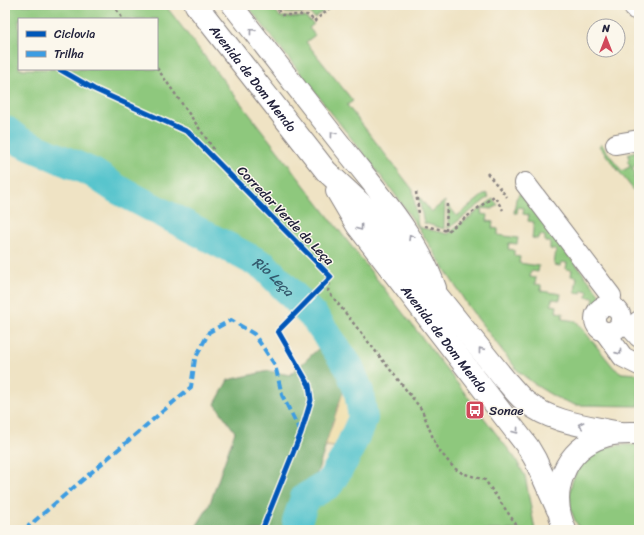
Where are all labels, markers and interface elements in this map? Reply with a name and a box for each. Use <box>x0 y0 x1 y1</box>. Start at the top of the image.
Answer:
legend <box>18 18 158 70</box>
north arrow <box>586 18 626 58</box>
street label: Avenida de Dom Mendo <box>203 19 303 138</box>
text: N <box>601 19 610 38</box>
text: Ciclovia <box>54 23 95 45</box>
one-way arrow <box>250 29 257 36</box>
text: Trilha <box>54 43 85 65</box>
one-way arrow <box>330 131 337 138</box>
street label: Corredor Verde do Leça <box>232 160 340 271</box>
one-way arrow <box>355 224 362 231</box>
one-way arrow <box>408 234 415 241</box>
water label: Rio Leça <box>248 250 301 304</box>
street label: Avenida de Dom Mendo <box>394 279 494 398</box>
one-way arrow <box>478 347 485 354</box>
one-way arrow <box>614 348 621 355</box>
bus stop icon: Sonae <box>464 399 486 421</box>
place label: Sonae <box>489 399 524 422</box>
one-way arrow <box>578 422 585 430</box>
one-way arrow <box>511 427 518 434</box>

